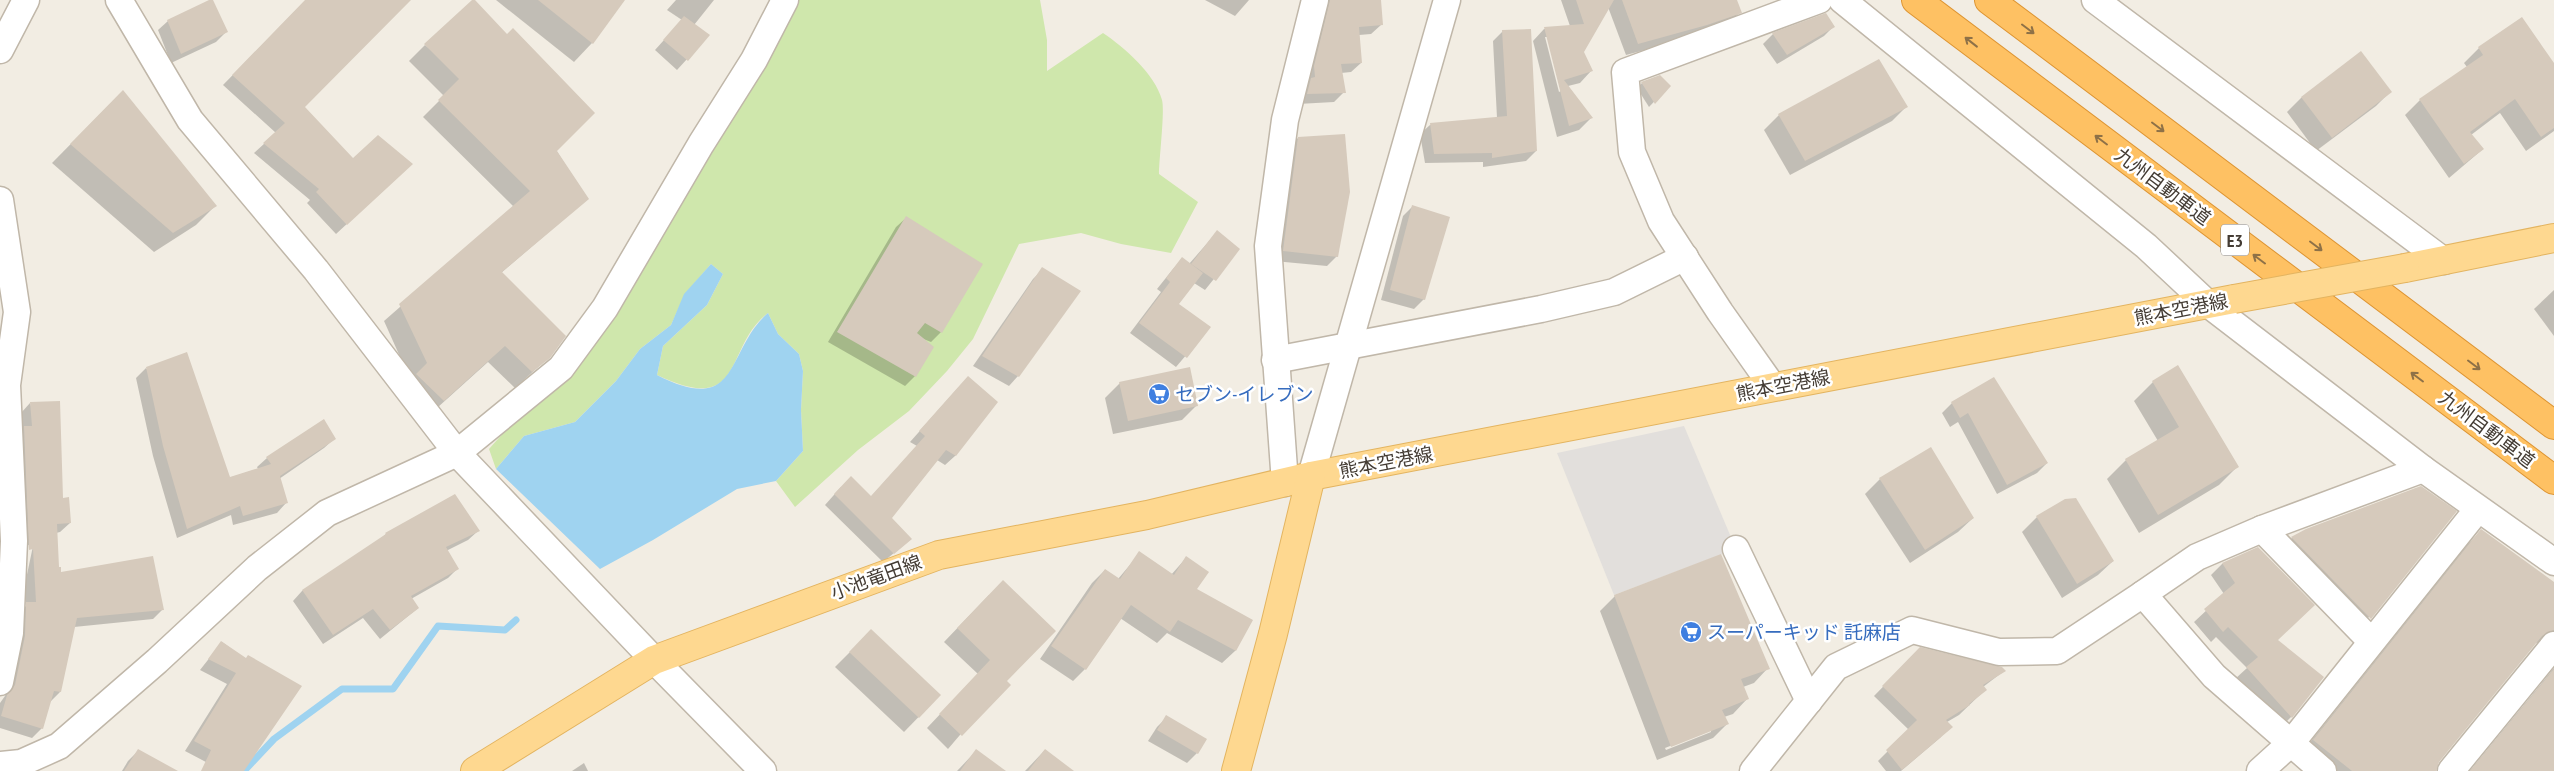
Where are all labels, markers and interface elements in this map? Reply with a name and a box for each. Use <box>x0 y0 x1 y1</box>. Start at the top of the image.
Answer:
one-way arrow <box>2021 24 2034 35</box>
one-way arrow <box>1965 37 1978 48</box>
one-way arrow <box>2151 122 2165 132</box>
one-way arrow <box>2094 135 2108 145</box>
street label: 九州自動車道 <box>2110 142 2216 230</box>
road number: E3 <box>2221 224 2249 256</box>
one-way arrow <box>2309 241 2323 251</box>
one-way arrow <box>2253 253 2266 264</box>
street label: 熊本空港線 <box>2132 288 2230 330</box>
one-way arrow <box>2467 359 2480 370</box>
street label: 熊本空港線 <box>1734 364 1832 406</box>
one-way arrow <box>2410 372 2424 382</box>
supermarket icon: セブン-イレブン <box>1147 382 1171 406</box>
place label: セブン-イレブン <box>1175 382 1314 406</box>
street label: 九州自動車道 <box>2434 385 2540 473</box>
street label: 熊本空港線 <box>1337 441 1435 483</box>
street label: 小池竜田線 <box>827 549 925 605</box>
supermarket icon: スーパーキッド 託麻店 <box>1679 620 1703 644</box>
place label: スーパーキッド 託麻店 <box>1707 620 1901 644</box>

